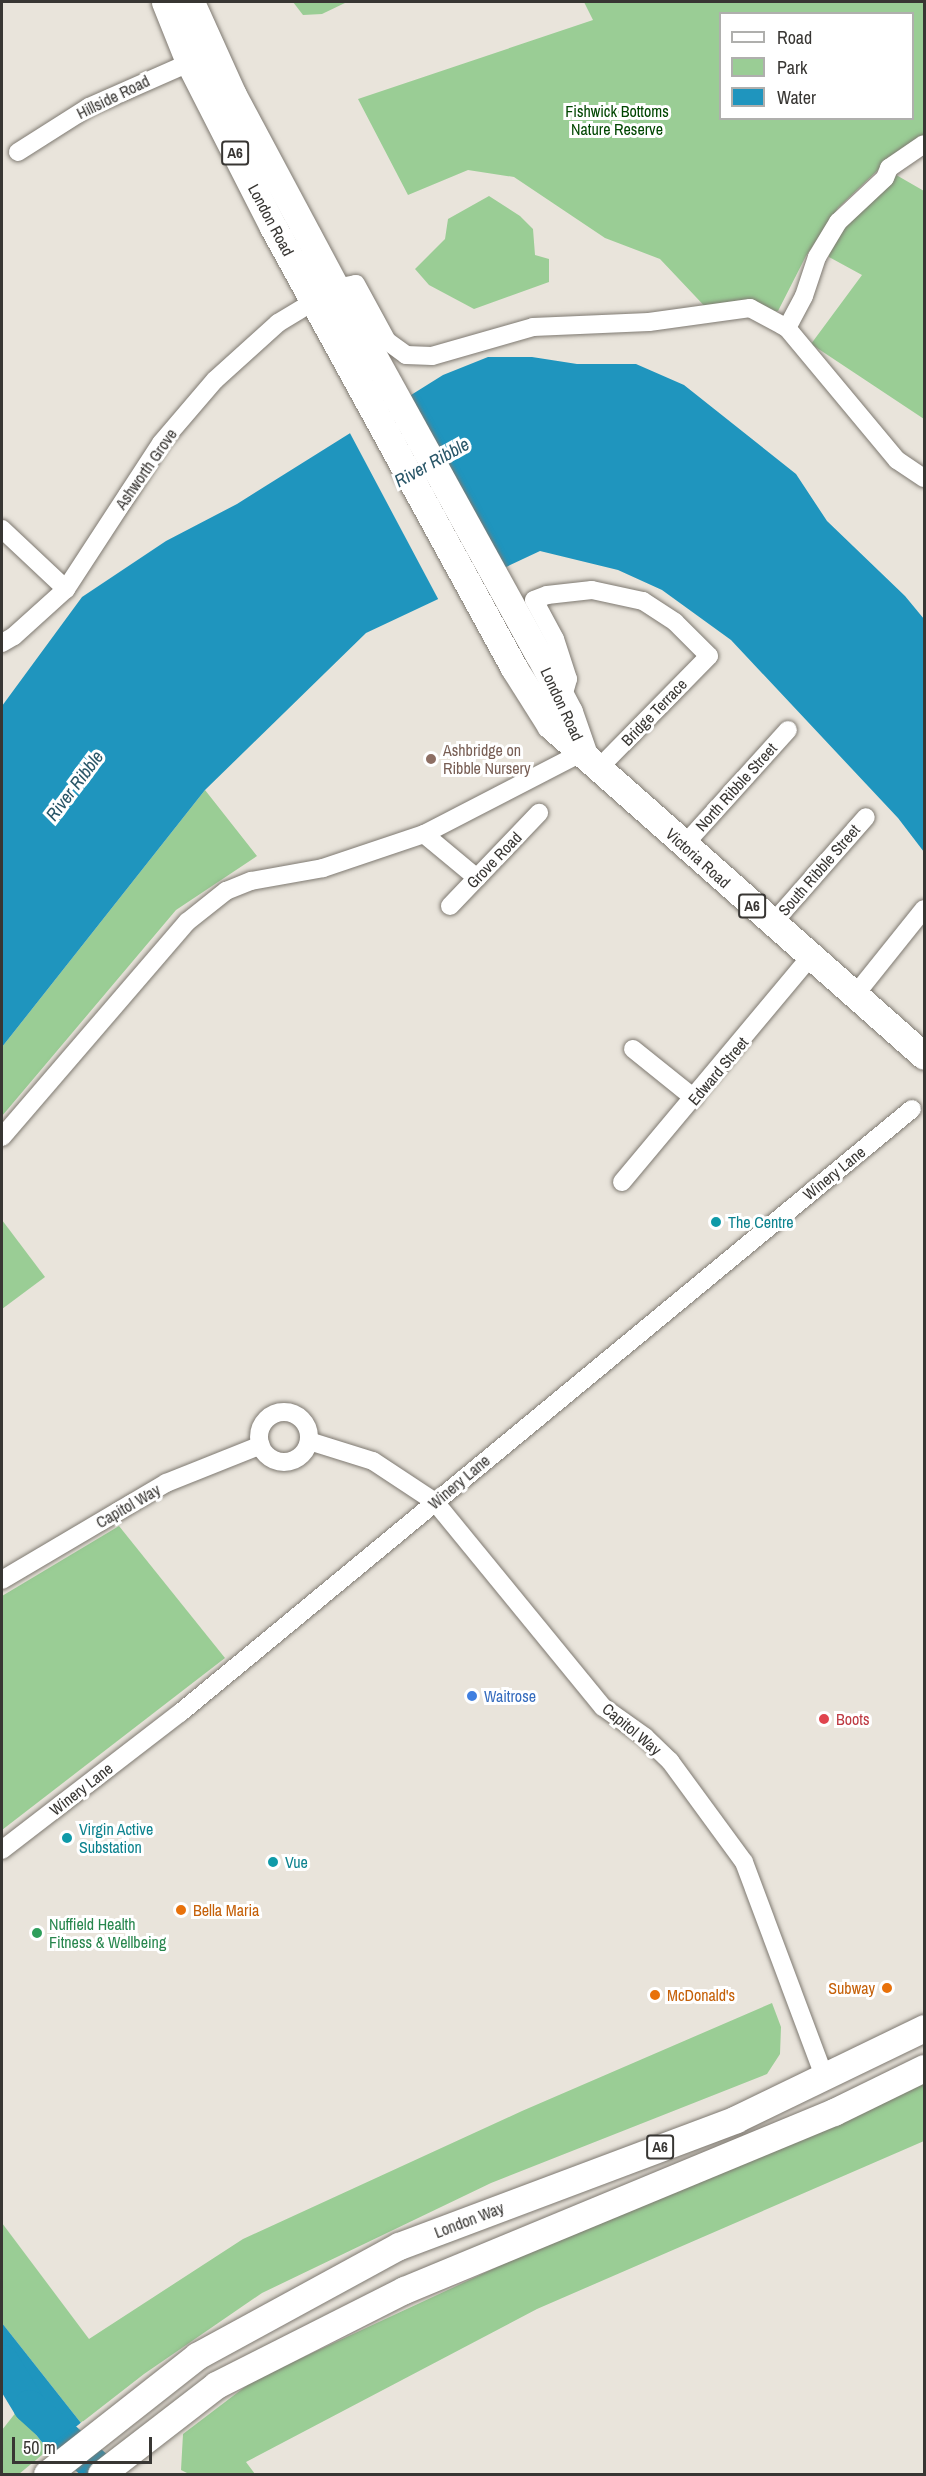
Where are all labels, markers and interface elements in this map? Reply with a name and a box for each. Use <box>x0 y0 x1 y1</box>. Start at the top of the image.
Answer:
legend <box>719 12 914 120</box>
text: Road <box>777 25 812 50</box>
text: Park <box>777 55 807 80</box>
street label: Hillside Road <box>73 71 153 123</box>
text: Water <box>777 85 816 110</box>
park label: Fishwick Bottoms Nature Reserve <box>565 101 669 139</box>
road number: A6 <box>220 141 250 165</box>
street label: London Road <box>244 181 298 259</box>
street label: Ashworth Grove <box>111 425 181 513</box>
water label: River Ribble <box>391 434 473 492</box>
street label: London Road <box>537 664 587 744</box>
street label: Bridge Terrace <box>617 674 691 750</box>
street label: North Ribble Street <box>691 739 781 835</box>
place label: Ashbridge on Ribble Nursery <box>443 740 530 778</box>
water label: River Ribble <box>42 747 108 825</box>
marker: Ashbridge on Ribble Nursery <box>424 752 438 766</box>
street label: South Ribble Street <box>774 820 864 920</box>
street label: Victoria Road <box>662 824 734 892</box>
street label: Grove Road <box>463 828 525 892</box>
road number: A6 <box>737 894 767 918</box>
street label: Edward Street <box>684 1033 752 1109</box>
street label: Winery Lane <box>799 1142 869 1204</box>
place label: The Centre <box>728 1212 794 1232</box>
marker: The Centre <box>709 1215 723 1229</box>
street label: Winery Lane <box>424 1451 494 1513</box>
street label: Capitol Way <box>92 1480 164 1532</box>
place label: Waitrose <box>484 1686 536 1706</box>
marker: Waitrose <box>465 1689 479 1703</box>
street label: Capitol Way <box>599 1699 665 1759</box>
place label: Boots <box>836 1709 870 1729</box>
marker: Boots <box>817 1712 831 1726</box>
street label: Winery Lane <box>46 1759 116 1819</box>
place label: Virgin Active Substation <box>79 1819 154 1857</box>
marker: Virgin Active Substation <box>60 1831 74 1845</box>
place label: Vue <box>285 1852 308 1872</box>
marker: Vue <box>266 1855 280 1869</box>
place label: Bella Maria <box>193 1900 259 1920</box>
marker: Bella Maria <box>174 1903 188 1917</box>
place label: Nuffield Health Fitness & Wellbeing <box>49 1914 166 1952</box>
marker: Nuffield Health Fitness & Wellbeing <box>30 1926 44 1940</box>
place label: Subway <box>828 1978 875 1998</box>
marker: Subway <box>880 1981 894 1995</box>
place label: McDonald's <box>667 1985 735 2005</box>
marker: McDonald's <box>648 1988 662 2002</box>
road number: A6 <box>645 2135 675 2159</box>
street label: London Way <box>431 2198 507 2242</box>
scale bar <box>15 2425 154 2463</box>
text: 50 m <box>23 2435 56 2460</box>

